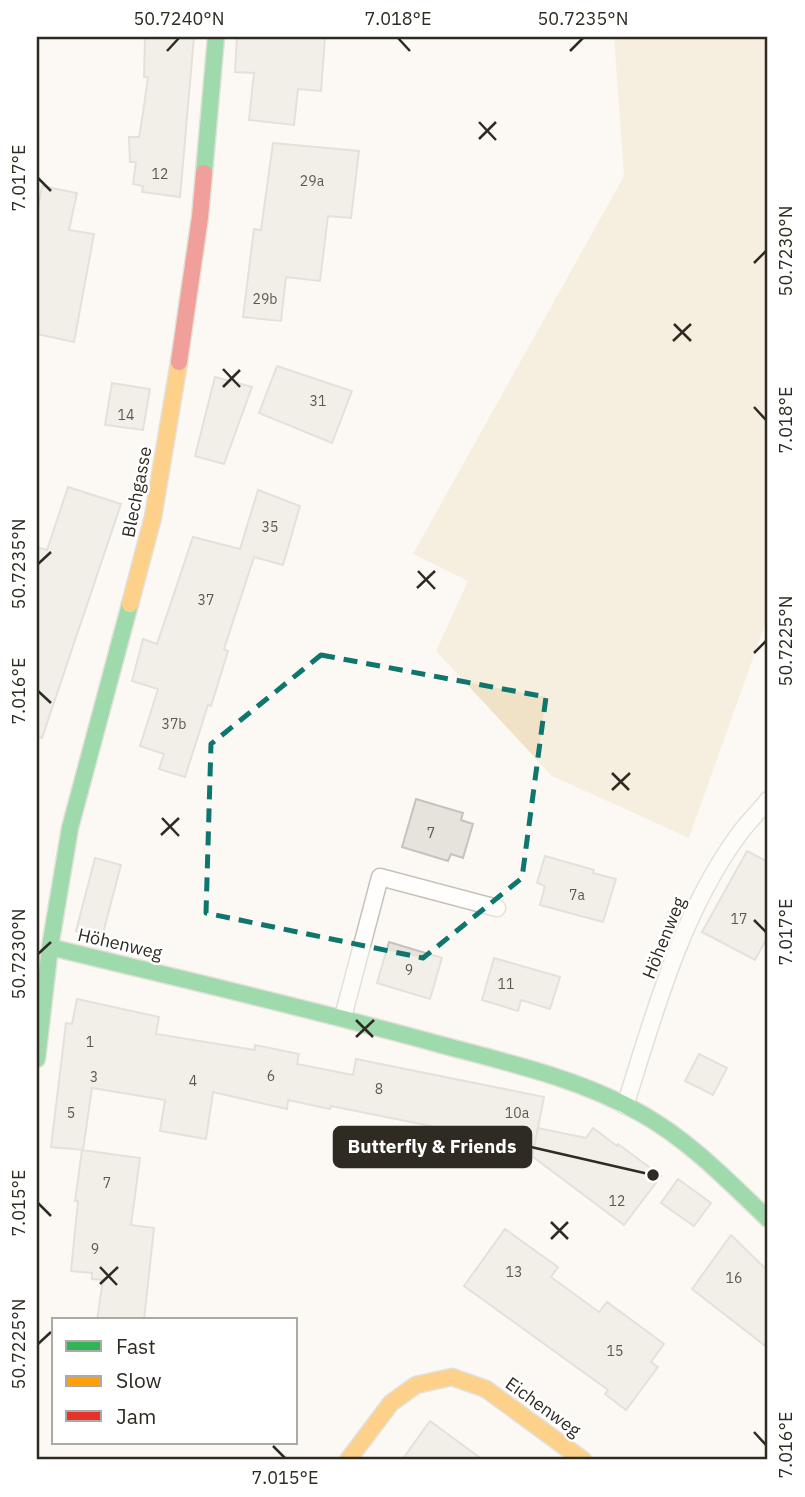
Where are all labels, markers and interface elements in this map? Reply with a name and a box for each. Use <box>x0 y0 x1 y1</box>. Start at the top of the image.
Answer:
text: 50.7240°N <box>134 7 224 30</box>
text: 7.018°E <box>364 7 432 30</box>
text: 50.7235°N <box>538 7 628 30</box>
text: 7.017°E <box>7 144 30 212</box>
house number: 12 <box>152 165 168 183</box>
house number: 29a <box>300 172 325 190</box>
text: 50.7230°N <box>774 206 797 296</box>
house number: 29b <box>253 290 277 308</box>
text: 7.018°E <box>774 386 797 454</box>
house number: 31 <box>310 392 326 410</box>
house number: 14 <box>118 406 134 424</box>
street label: Blechgasse <box>116 444 157 539</box>
house number: 35 <box>262 518 278 536</box>
text: 50.7235°N <box>7 519 30 609</box>
house number: 37 <box>198 591 214 609</box>
text: 50.7225°N <box>774 596 797 686</box>
text: 7.016°E <box>7 657 30 725</box>
house number: 37b <box>162 715 186 733</box>
house number: 7 <box>427 824 435 842</box>
house number: 7a <box>569 886 585 904</box>
street label: Höhenweg <box>637 893 691 982</box>
text: 7.017°E <box>774 898 797 966</box>
text: 50.7230°N <box>7 909 30 999</box>
house number: 17 <box>731 910 747 928</box>
street label: Höhenweg <box>76 923 165 965</box>
house number: 9 <box>405 961 413 979</box>
house number: 11 <box>498 975 514 993</box>
house number: 1 <box>86 1033 94 1051</box>
house number: 6 <box>267 1067 275 1085</box>
house number: 3 <box>90 1068 98 1086</box>
house number: 4 <box>189 1072 197 1090</box>
house number: 8 <box>375 1080 383 1098</box>
house number: 5 <box>67 1104 75 1122</box>
house number: 10a <box>505 1104 530 1122</box>
callout: Butterfly & Friends <box>334 1127 531 1167</box>
text: Butterfly & Friends <box>347 1134 517 1158</box>
text: 7.015°E <box>7 1169 30 1237</box>
house number: 7 <box>103 1174 111 1192</box>
house number: 12 <box>609 1192 625 1210</box>
house number: 9 <box>91 1240 99 1258</box>
house number: 13 <box>506 1263 522 1281</box>
house number: 16 <box>726 1269 742 1287</box>
text: 50.7225°N <box>7 1299 30 1389</box>
legend <box>52 1318 298 1444</box>
text: Fast <box>116 1332 156 1360</box>
house number: 15 <box>607 1342 623 1360</box>
text: Slow <box>116 1366 162 1394</box>
street label: Eichenweg <box>501 1372 586 1442</box>
text: Jam <box>116 1402 156 1430</box>
text: 7.016°E <box>774 1411 797 1479</box>
text: 7.015°E <box>251 1466 319 1489</box>

